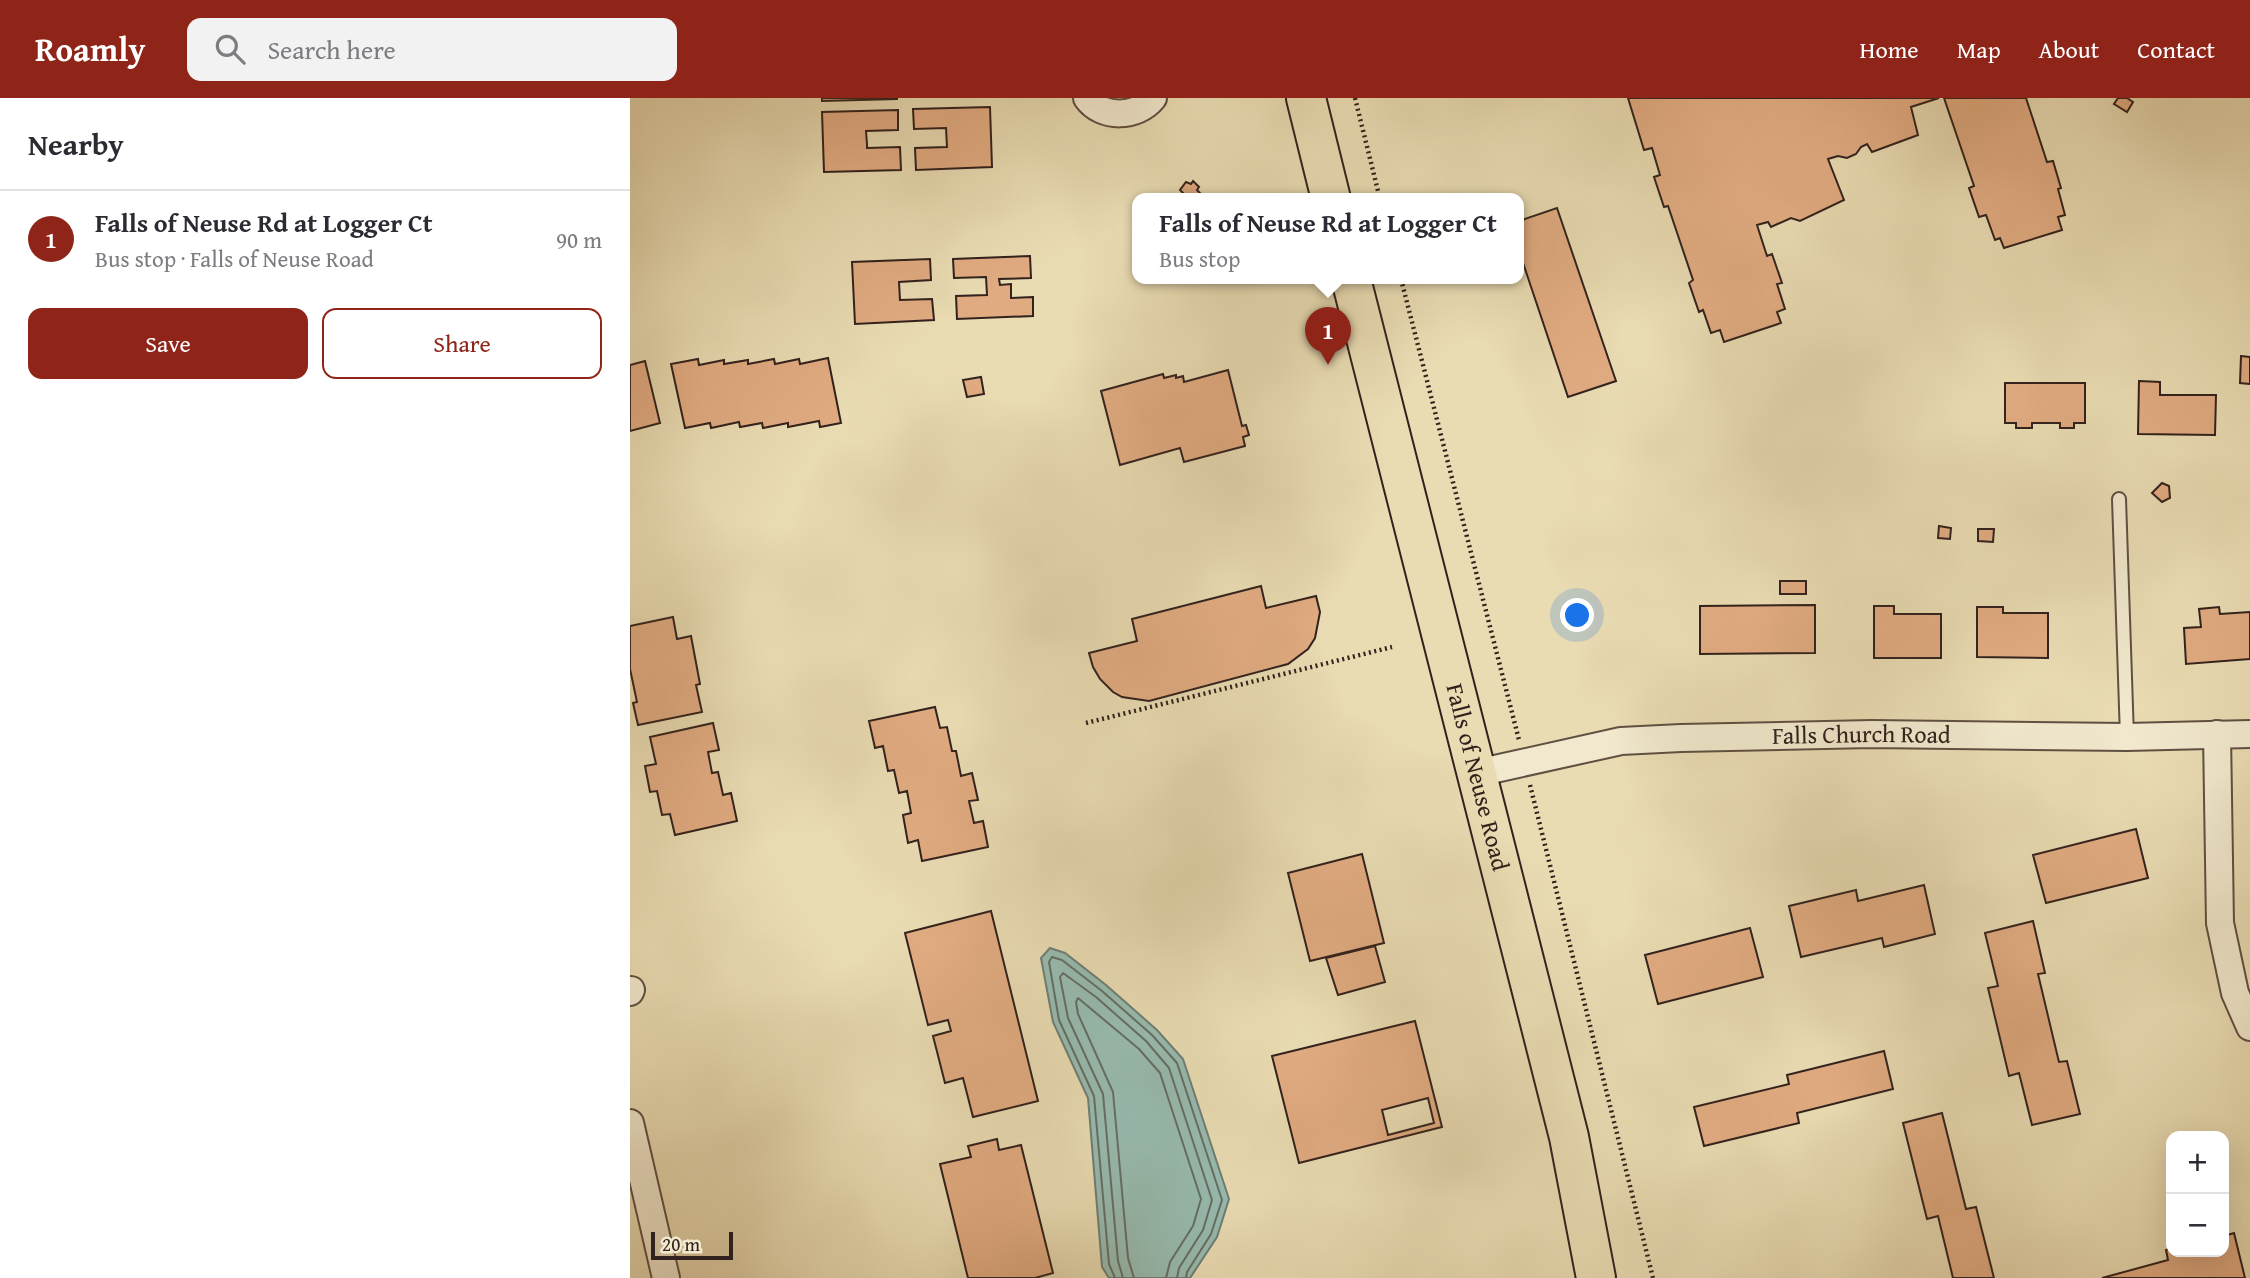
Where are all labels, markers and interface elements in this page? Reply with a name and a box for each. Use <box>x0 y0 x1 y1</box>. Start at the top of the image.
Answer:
search box <box>187 18 677 81</box>
text: Roamly <box>35 25 145 73</box>
icon: search <box>211 30 249 68</box>
text: Search here <box>267 30 396 69</box>
text: Home <box>1860 32 1919 67</box>
text: Map <box>1957 32 2001 67</box>
text: About <box>2039 32 2099 67</box>
text: Contact <box>2137 32 2215 67</box>
text: Nearby <box>28 122 124 166</box>
popup <box>1132 193 1524 284</box>
text: Falls of Neuse Rd at Logger Ct <box>95 203 433 242</box>
text: Falls of Neuse Rd at Logger Ct <box>1159 203 1497 242</box>
text: 1 <box>45 223 57 256</box>
text: 90 m <box>556 223 602 256</box>
text: Bus stop · Falls of Neuse Road <box>95 242 374 275</box>
text: Bus stop <box>1159 242 1240 275</box>
pin: 1 <box>1305 307 1351 365</box>
button: Save <box>28 308 308 379</box>
button: Share <box>322 308 602 379</box>
your location <box>1560 598 1594 632</box>
street label: Falls of Neuse Road <box>1437 680 1519 875</box>
street label: Falls Church Road <box>1772 716 1951 753</box>
map controls <box>2166 1131 2229 1257</box>
button: + <box>2166 1131 2229 1194</box>
button: − <box>2166 1194 2229 1257</box>
scale bar <box>651 1229 733 1261</box>
text: 20 m <box>662 1230 700 1258</box>

